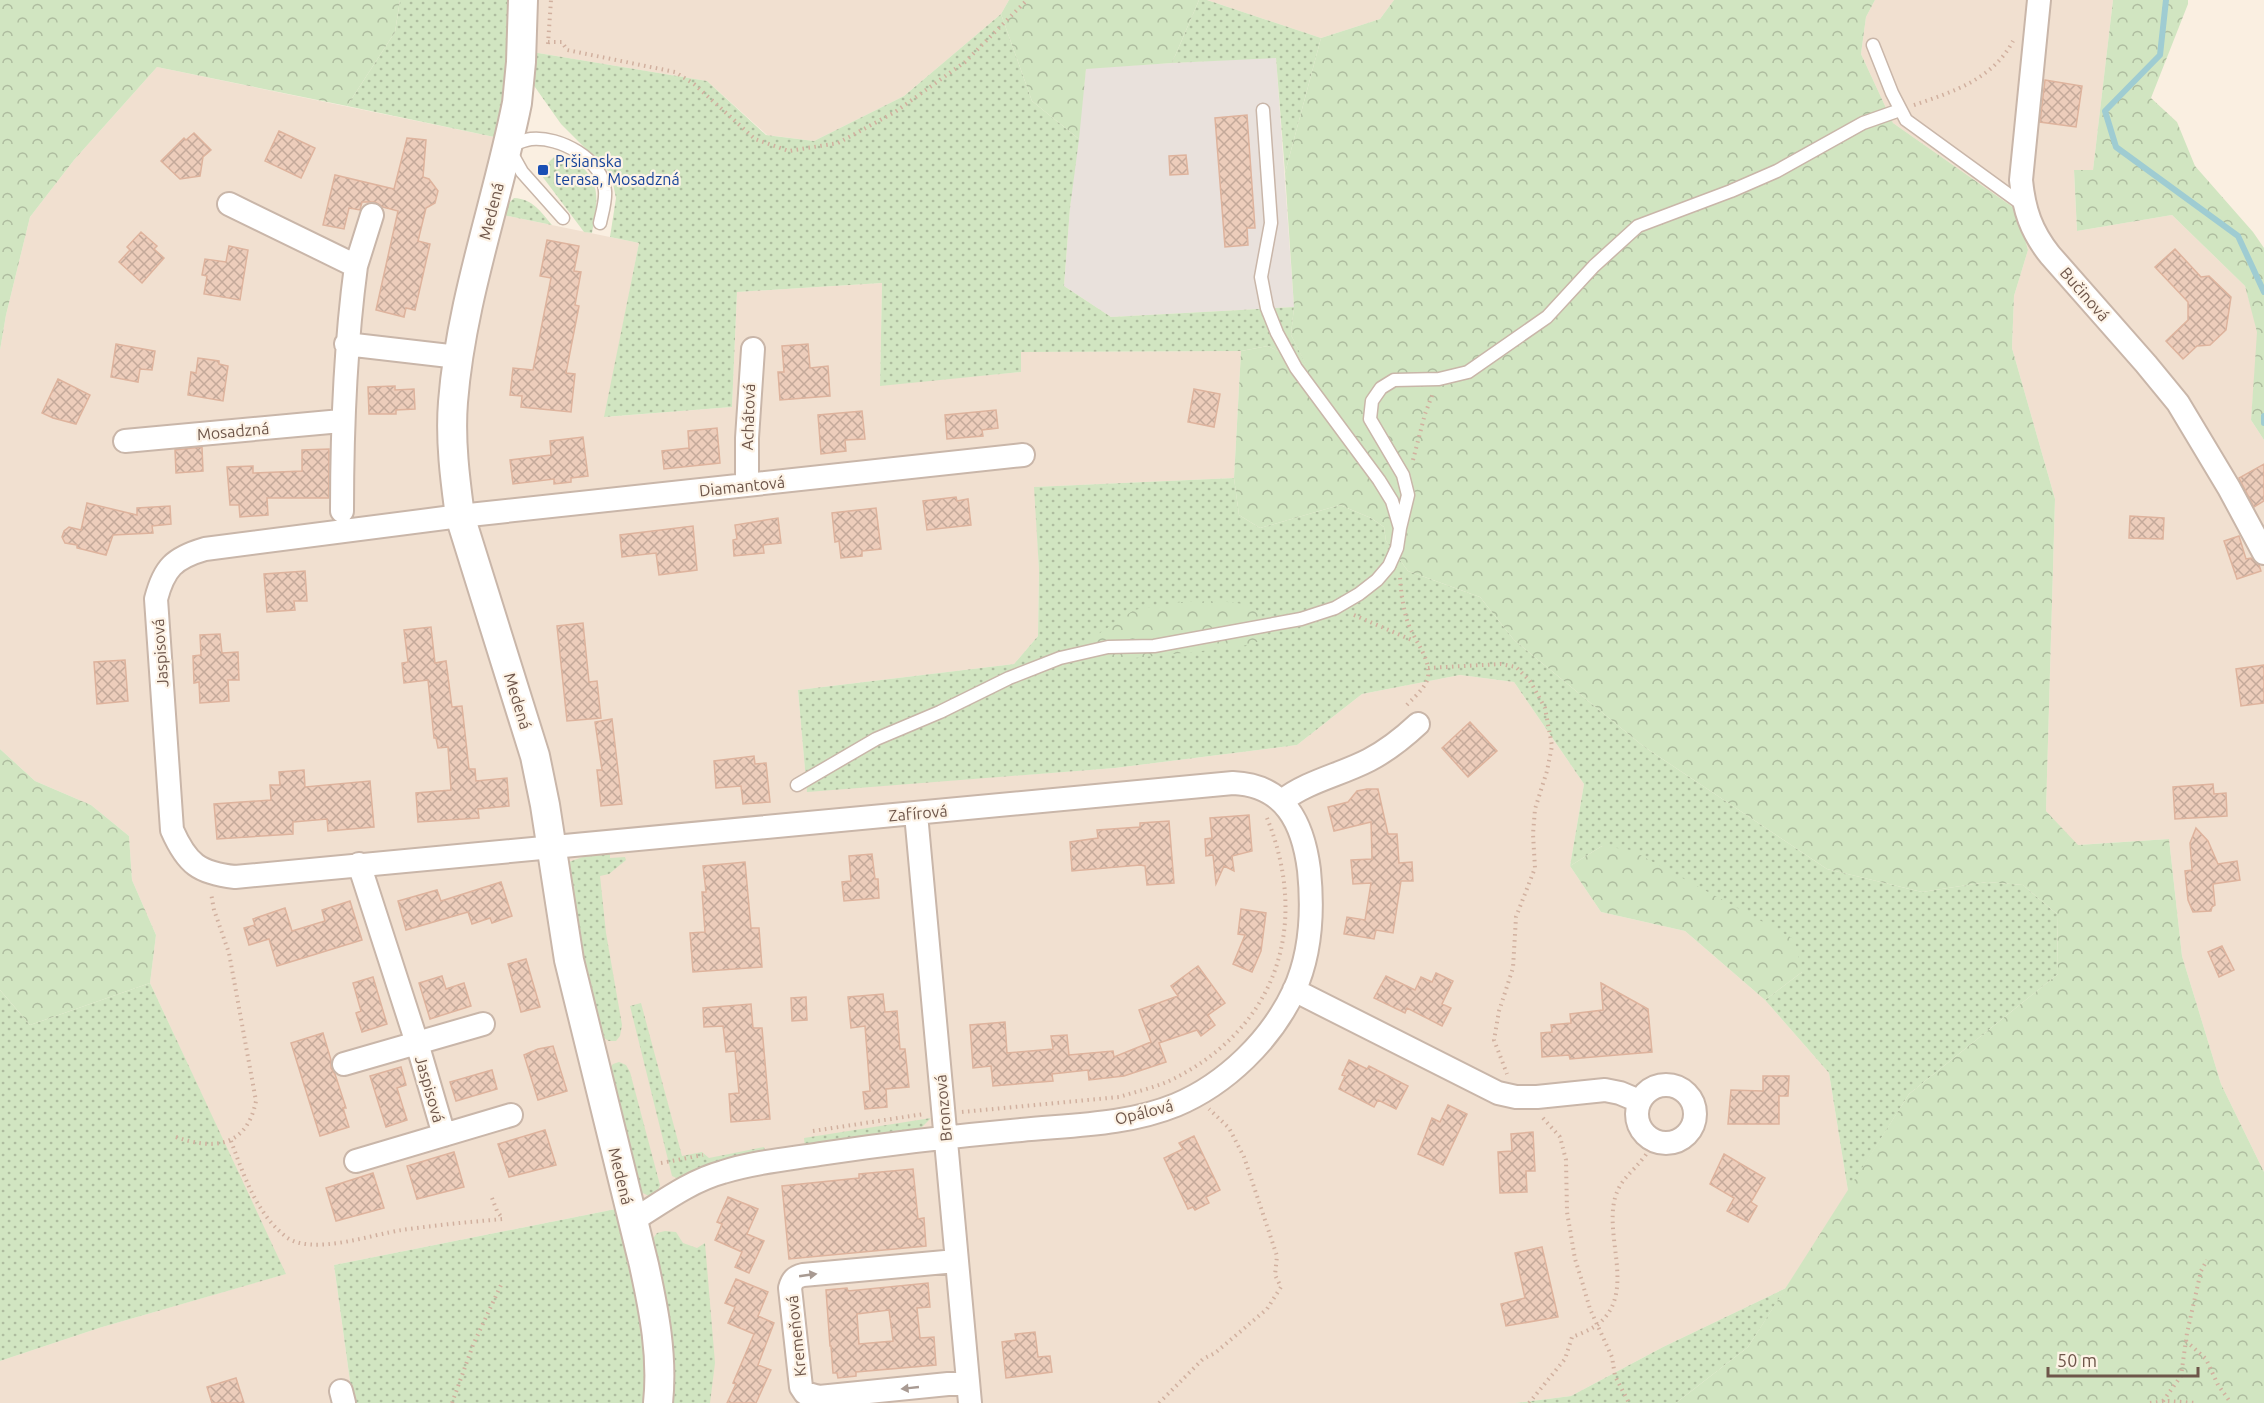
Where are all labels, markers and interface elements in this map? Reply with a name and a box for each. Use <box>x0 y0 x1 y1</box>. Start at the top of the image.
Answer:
place label: Pršianska terasa, Mosadzná <box>555 152 680 188</box>
marker: Pršianska terasa, Mosadzná <box>536 163 550 177</box>
street label: Medená <box>475 181 507 241</box>
street label: Bučinová <box>2057 264 2113 324</box>
street label: Achátová <box>738 383 758 451</box>
street label: Mosadzná <box>196 419 270 443</box>
street label: Diamantová <box>698 473 786 499</box>
street label: Jaspisová <box>149 618 171 688</box>
street label: Medená <box>501 670 535 732</box>
street label: Zafírová <box>888 801 948 825</box>
street label: Jaspisová <box>412 1054 448 1124</box>
street label: Bronzová <box>931 1074 955 1142</box>
street label: Opálová <box>1113 1096 1175 1128</box>
street label: Medená <box>605 1146 637 1206</box>
one-way arrow <box>798 1271 817 1280</box>
street label: Kremeňová <box>783 1294 809 1378</box>
scale bar <box>2048 1340 2198 1378</box>
text: 50 m <box>2057 1350 2097 1370</box>
one-way arrow <box>900 1383 919 1393</box>

